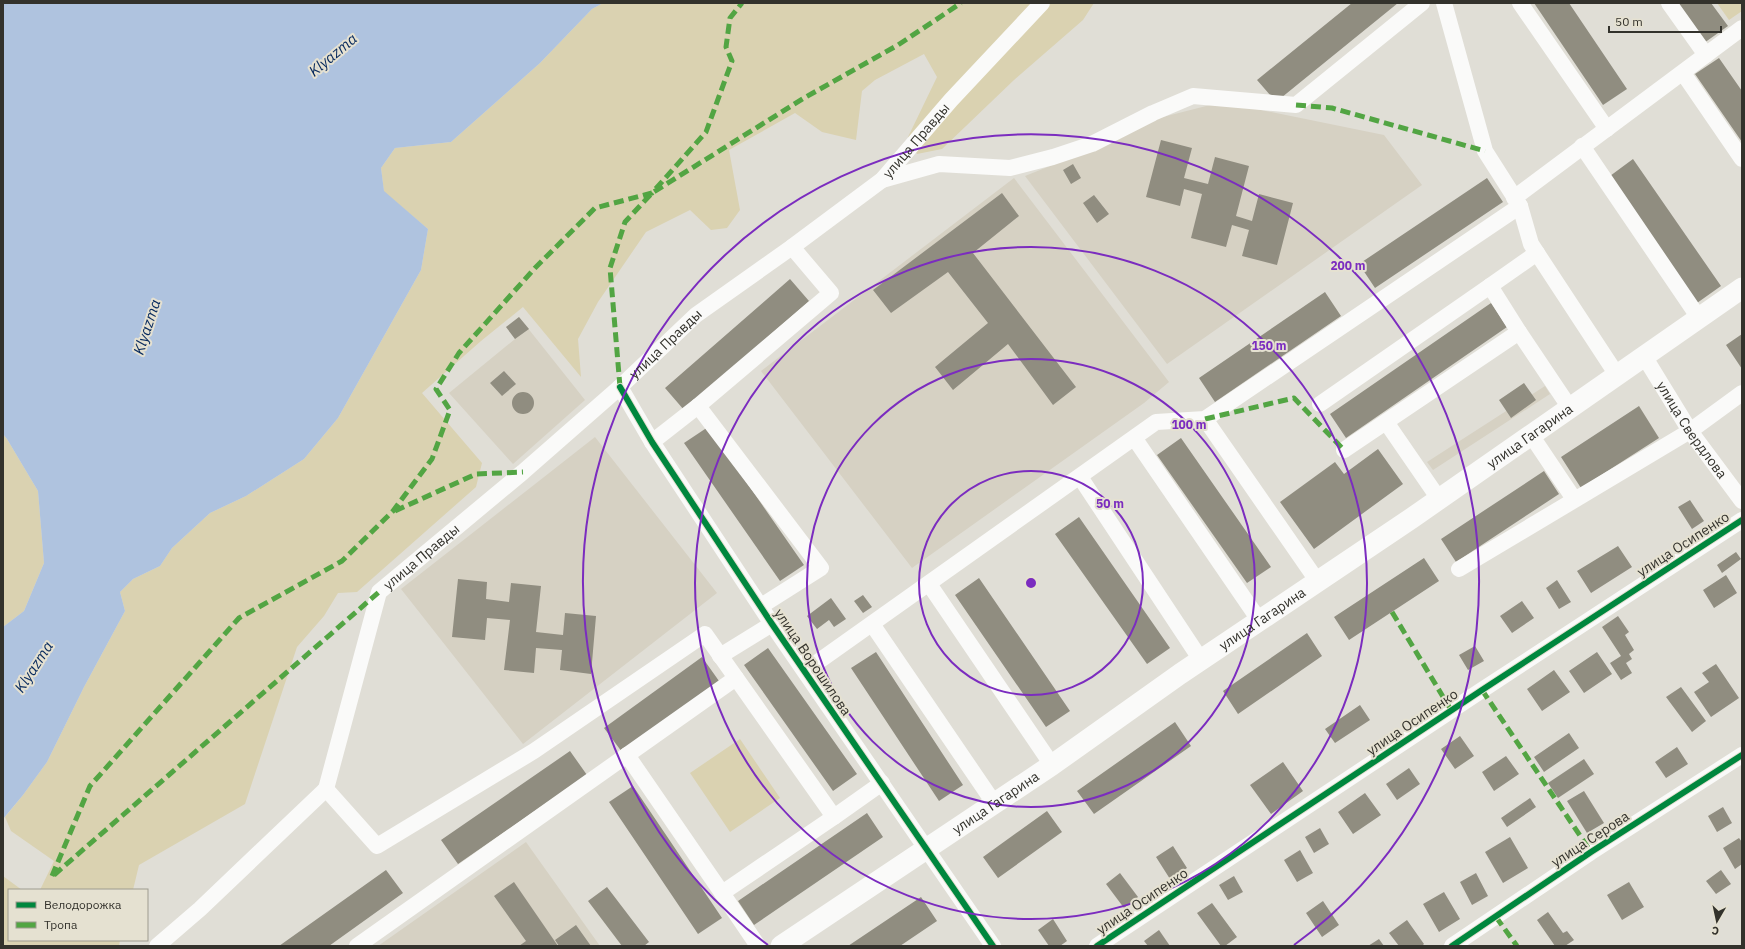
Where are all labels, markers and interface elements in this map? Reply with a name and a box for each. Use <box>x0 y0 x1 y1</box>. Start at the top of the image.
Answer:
scale bar <box>1609 8 1721 34</box>
text: 50 m <box>1615 14 1643 29</box>
water label: Klyazma <box>305 29 361 80</box>
street label: улица Правды <box>879 99 953 182</box>
text: 200 m <box>1330 258 1366 273</box>
water label: Klyazma <box>129 296 164 357</box>
street label: улица Правды <box>625 305 706 383</box>
text: 150 m <box>1251 338 1287 353</box>
street label: улица Свердлова <box>1653 378 1731 483</box>
street label: улица Гагарина <box>1483 399 1577 472</box>
text: 100 m <box>1171 417 1207 432</box>
text: 50 m <box>1096 496 1124 511</box>
street label: улица Осипенко <box>1633 507 1733 581</box>
street label: улица Правды <box>379 520 463 594</box>
centre of rings <box>1024 576 1038 590</box>
street label: улица Гагарина <box>1215 583 1310 654</box>
street label: улица Ворошилова <box>770 605 856 719</box>
water label: Klyazma <box>10 637 57 696</box>
street label: улица Осипенко <box>1363 685 1461 759</box>
street label: улица Гагарина <box>949 767 1043 838</box>
street label: улица Серова <box>1548 807 1633 871</box>
street label: улица Осипенко <box>1093 864 1191 938</box>
legend <box>8 889 148 941</box>
text: Велодорожка <box>44 897 122 912</box>
north arrow <box>1697 901 1737 941</box>
text: Тропа <box>44 917 78 932</box>
text: С <box>1711 923 1720 938</box>

